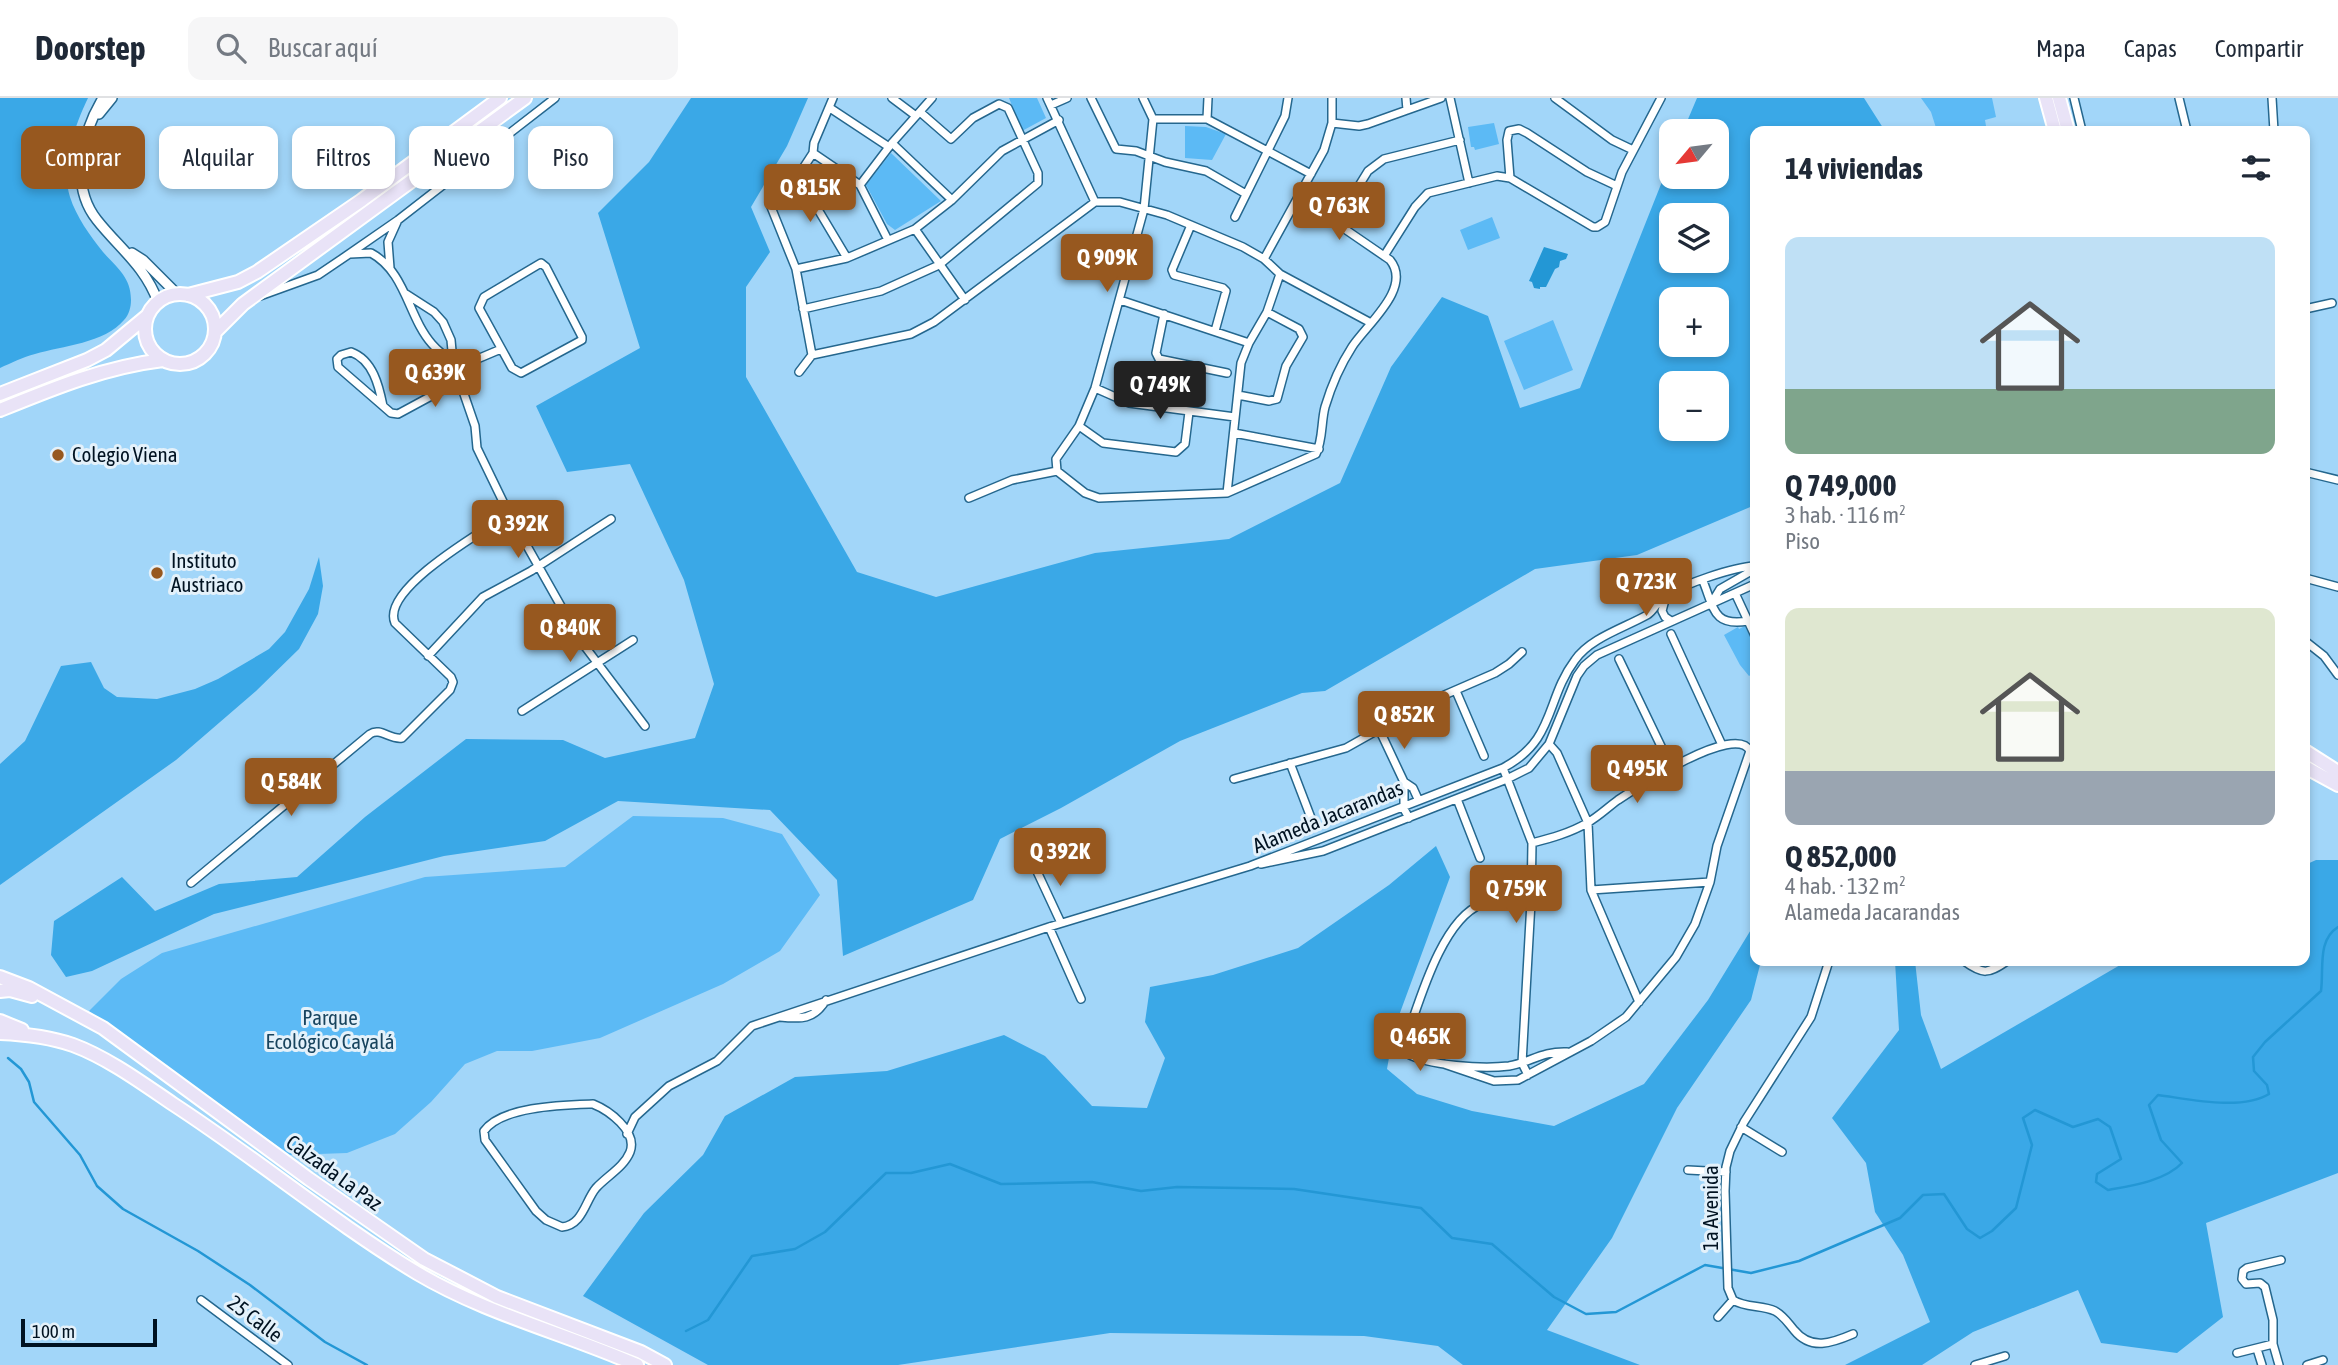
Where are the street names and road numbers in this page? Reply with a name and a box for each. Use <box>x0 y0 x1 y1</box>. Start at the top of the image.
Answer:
street label: Alameda Jacarandas <box>1249 775 1406 857</box>
street label: Calzada La Paz <box>282 1129 388 1215</box>
street label: 1a Avenida <box>1698 1165 1722 1251</box>
street label: 25 Calle <box>224 1290 288 1347</box>

